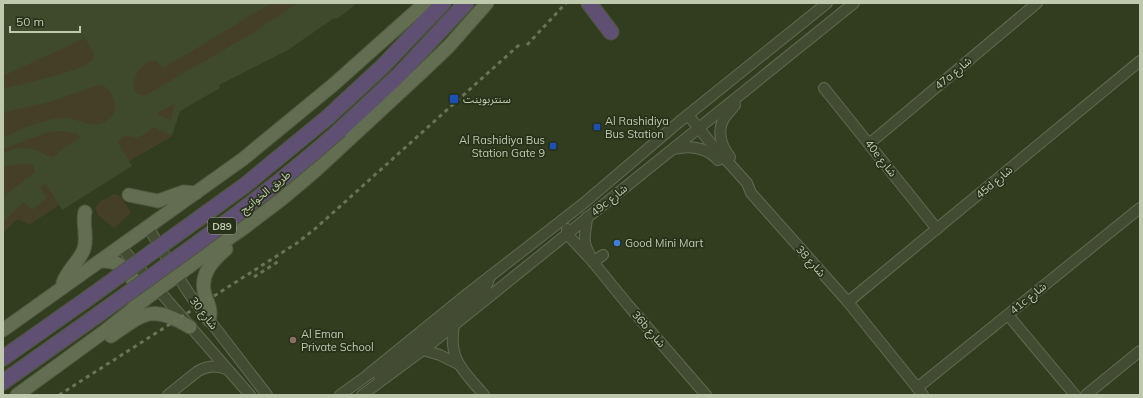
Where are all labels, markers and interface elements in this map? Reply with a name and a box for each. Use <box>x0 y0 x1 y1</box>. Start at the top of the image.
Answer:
scale bar <box>10 8 80 34</box>
text: 50 m <box>16 14 44 29</box>
street label: 47a شارع <box>932 53 975 93</box>
place label: سنتربوينت <box>463 92 511 106</box>
marker: سنتربوينت <box>448 93 460 105</box>
place label: Al Rashidiya Bus Station <box>605 114 669 141</box>
marker: Al Rashidiya Bus Station <box>592 122 602 132</box>
place label: Al Rashidiya Bus Station Gate 9 <box>459 133 545 160</box>
street label: 40e شارع <box>861 137 900 180</box>
marker: Al Rashidiya Bus Station Gate 9 <box>548 141 558 151</box>
street label: 45d شارع <box>973 162 1016 202</box>
street label: طريق الخوانيج <box>237 167 294 217</box>
street label: 49c شارع <box>588 181 631 220</box>
road number: D89 <box>208 218 236 234</box>
place label: Good Mini Mart <box>625 236 703 250</box>
marker: Good Mini Mart <box>612 238 622 248</box>
street label: شارع 38 <box>793 242 829 281</box>
street label: 41c شارع <box>1007 279 1050 318</box>
street label: شارع 30 <box>186 294 221 333</box>
street label: 36b شارع <box>628 308 669 351</box>
place label: Al Eman Private School <box>301 327 374 354</box>
marker: Al Eman Private School <box>288 335 298 345</box>

